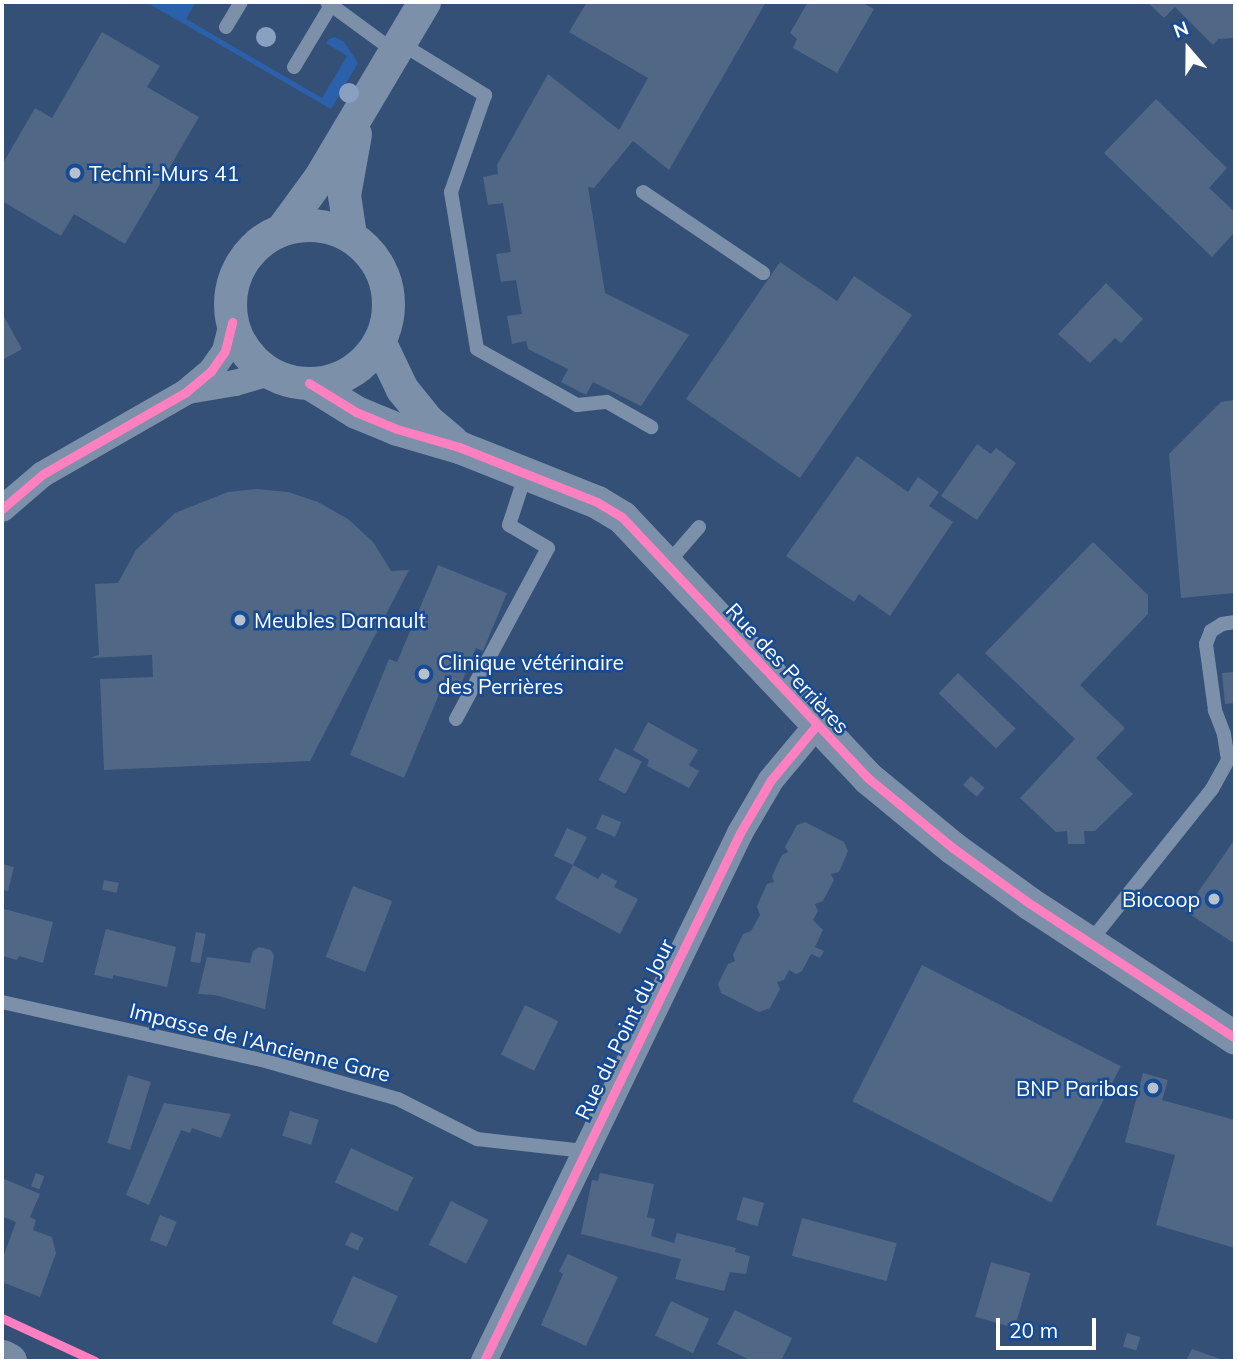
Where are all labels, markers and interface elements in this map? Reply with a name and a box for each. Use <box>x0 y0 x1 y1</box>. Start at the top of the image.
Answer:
north arrow <box>1153 14 1223 84</box>
text: N <box>1170 16 1192 43</box>
place label: Techni-Murs 41 <box>89 160 239 186</box>
marker: Techni-Murs 41 <box>67 165 83 181</box>
street label: Rue des Perrières <box>721 598 855 738</box>
place label: Meubles Darnault <box>254 607 426 633</box>
marker: Meubles Darnault <box>232 612 248 628</box>
place label: Clinique vétérinaire des Perrières <box>438 649 624 699</box>
marker: Clinique vétérinaire des Perrières <box>416 666 432 682</box>
place label: Biocoop <box>1122 886 1200 912</box>
marker: Biocoop <box>1206 891 1222 907</box>
street label: Rue du Point du Jour <box>569 935 679 1123</box>
street label: Impasse de l’Ancienne Gare <box>127 997 393 1087</box>
place label: BNP Paribas <box>1016 1075 1139 1101</box>
marker: BNP Paribas <box>1145 1080 1161 1096</box>
scale bar <box>999 1304 1099 1348</box>
text: 20 m <box>1009 1317 1058 1343</box>

